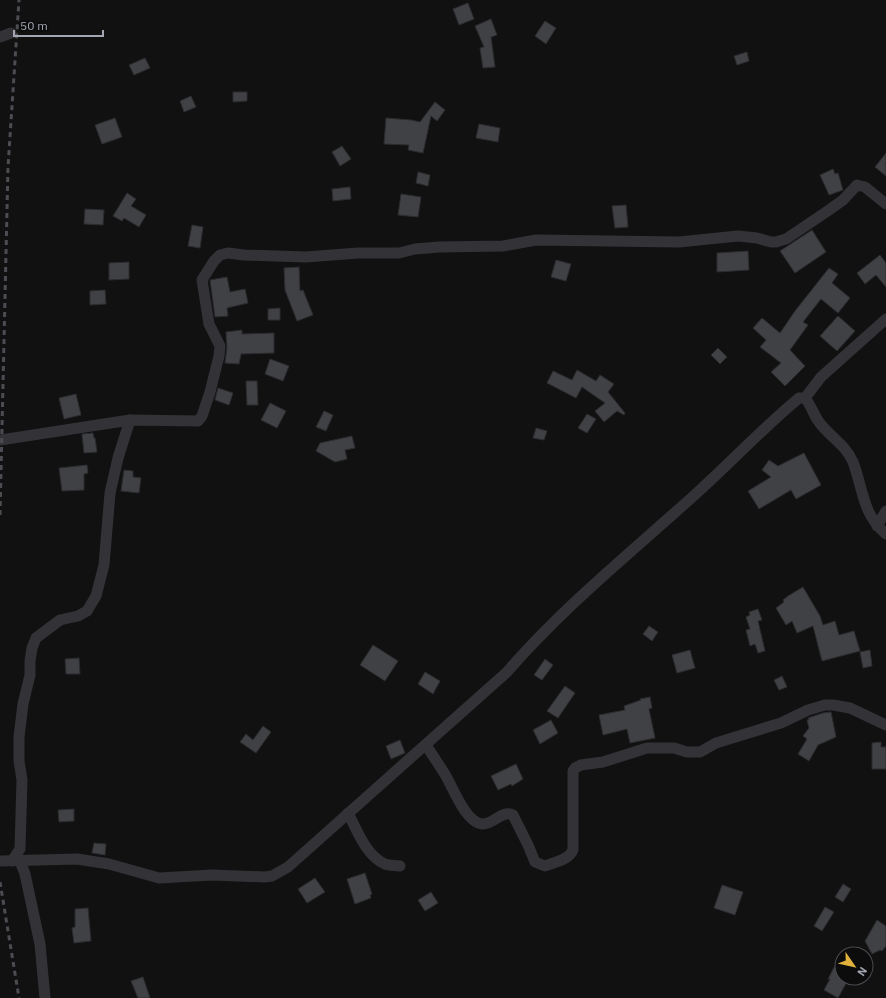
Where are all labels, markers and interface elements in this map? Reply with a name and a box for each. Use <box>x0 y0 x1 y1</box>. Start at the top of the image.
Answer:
scale bar <box>14 12 103 38</box>
text: 50 m <box>20 18 48 33</box>
north arrow <box>834 946 874 986</box>
text: N <box>854 964 870 979</box>

